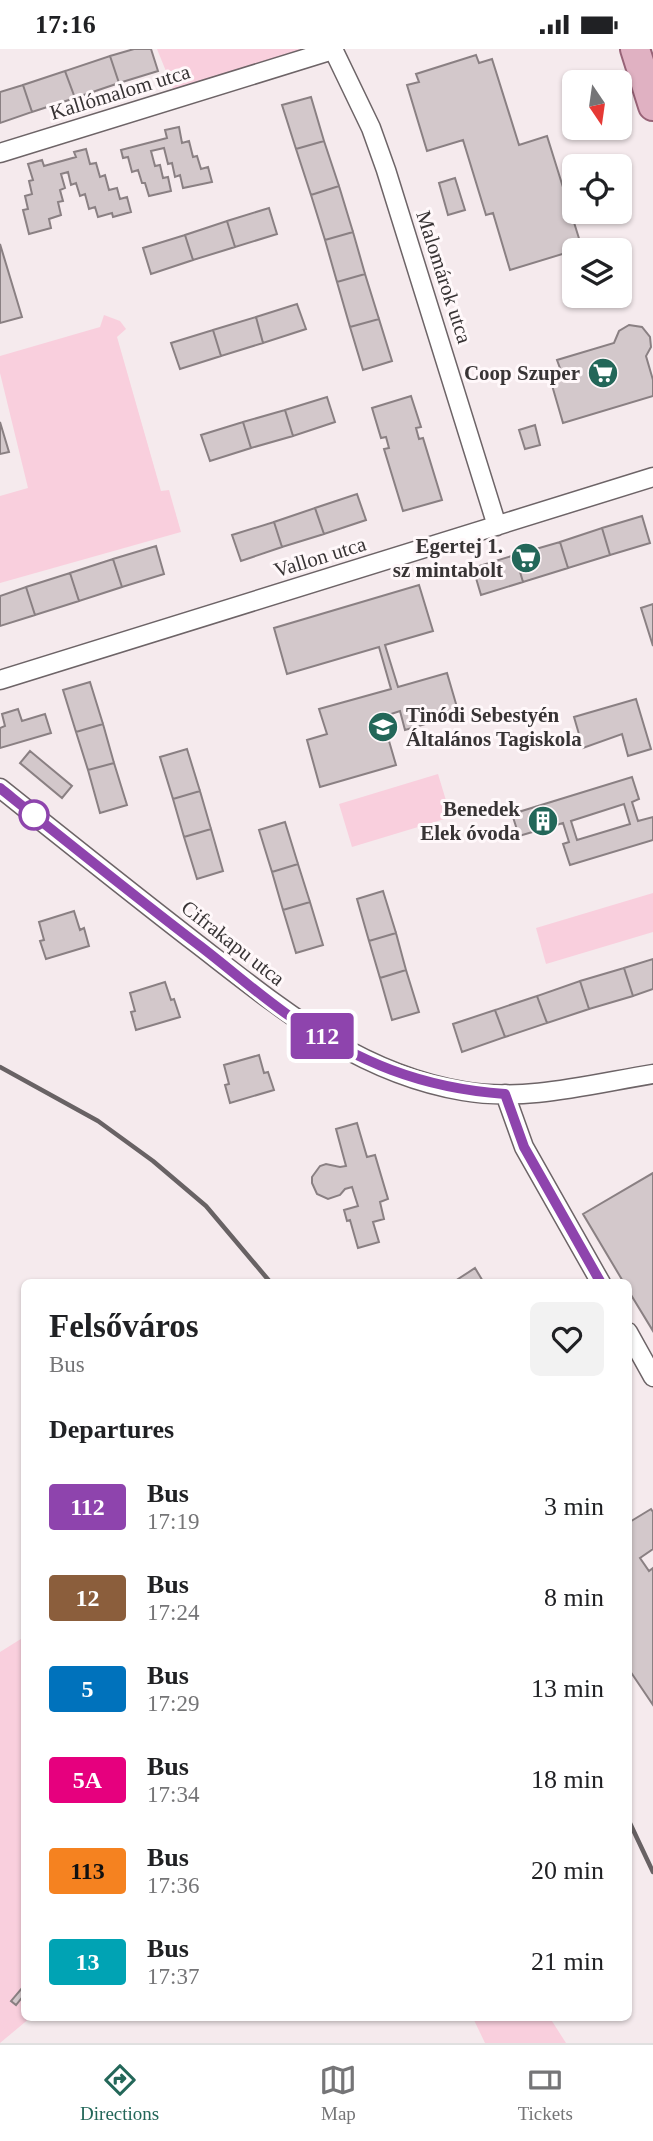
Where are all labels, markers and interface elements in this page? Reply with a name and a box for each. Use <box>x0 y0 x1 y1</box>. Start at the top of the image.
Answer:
text: 17:16 <box>35 10 96 39</box>
street label: Kallómalom utca <box>47 59 194 125</box>
north arrow <box>562 70 632 140</box>
map controls <box>562 70 632 308</box>
button: locate <box>562 154 632 224</box>
street label: Malomárok utca <box>411 208 477 347</box>
button: layers <box>562 238 632 308</box>
supermarket icon: Coop Szuper <box>586 356 620 390</box>
place label: Coop Szuper <box>464 361 580 385</box>
street label: Vallon utca <box>271 531 370 582</box>
place label: Egertej 1. sz mintabolt <box>393 534 503 582</box>
supermarket icon: Egertej 1. sz mintabolt <box>509 541 543 575</box>
place label: Tinódi Sebestyén Általános Tagiskola <box>406 703 582 751</box>
school or university icon: Tinódi Sebestyén Általános Tagiskola <box>366 710 400 744</box>
place label: Benedek Elek óvoda <box>420 797 520 845</box>
unlabelled marker <box>19 800 49 830</box>
building icon: Benedek Elek óvoda <box>526 804 560 838</box>
street label: Cifrakapu utca <box>177 895 290 991</box>
line badge: 112 <box>282 1013 362 1059</box>
text: 112 <box>305 1023 339 1049</box>
button: heart <box>530 1302 604 1376</box>
text: Felsőváros <box>49 1308 199 1344</box>
text: Bus <box>49 1352 85 1377</box>
text: Departures <box>49 1415 174 1444</box>
text: Bus <box>147 1479 189 1508</box>
text: 3 min <box>544 1492 604 1521</box>
text: 112 <box>70 1494 105 1520</box>
text: 17:19 <box>147 1509 199 1534</box>
text: Bus <box>147 1570 189 1599</box>
text: 8 min <box>544 1583 604 1612</box>
text: 12 <box>76 1585 100 1611</box>
text: 17:24 <box>147 1600 199 1625</box>
text: Bus <box>147 1661 189 1690</box>
text: 13 min <box>531 1674 604 1703</box>
text: 5 <box>82 1676 94 1702</box>
text: 17:29 <box>147 1691 199 1716</box>
text: Bus <box>147 1752 189 1781</box>
text: 18 min <box>531 1765 604 1794</box>
text: 5A <box>73 1767 102 1793</box>
text: 17:34 <box>147 1782 199 1807</box>
text: Bus <box>147 1843 189 1872</box>
text: 20 min <box>531 1856 604 1885</box>
text: 113 <box>70 1858 105 1884</box>
text: 17:36 <box>147 1873 199 1898</box>
text: Bus <box>147 1934 189 1963</box>
text: 21 min <box>531 1947 604 1976</box>
text: 13 <box>76 1949 100 1975</box>
text: 17:37 <box>147 1964 199 1989</box>
tab: Directions <box>80 2061 159 2125</box>
tab: Map <box>319 2061 357 2125</box>
tab: Tickets <box>518 2061 573 2125</box>

